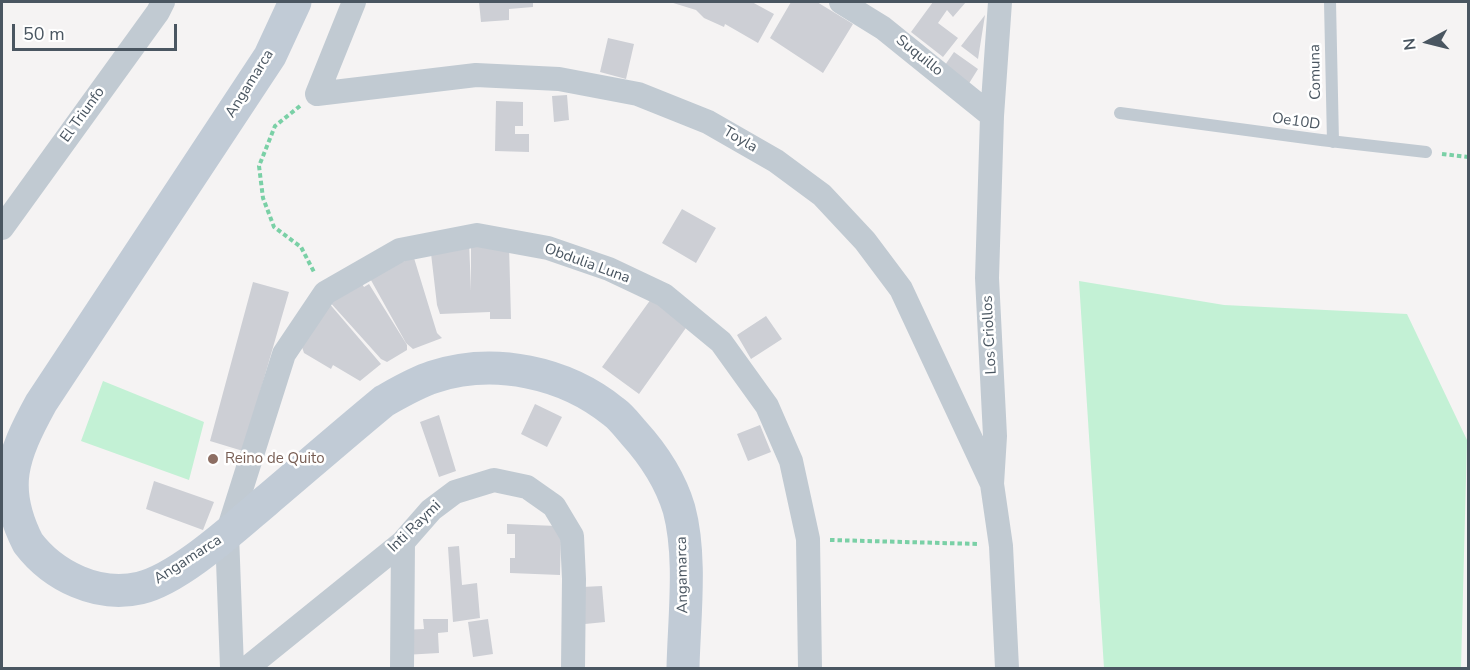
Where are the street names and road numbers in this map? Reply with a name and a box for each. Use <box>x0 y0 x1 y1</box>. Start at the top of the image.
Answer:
street label: Suquillo <box>892 32 946 80</box>
street label: Comuna <box>1307 44 1325 100</box>
street label: Angamarca <box>222 47 278 121</box>
street label: El Triunfo <box>57 84 109 146</box>
street label: Oe10D <box>1271 110 1321 134</box>
street label: Toyla <box>720 123 760 157</box>
street label: Obdulia Luna <box>542 240 632 288</box>
street label: Los Criollos <box>979 295 1001 375</box>
street label: Inti Raymi <box>385 497 445 557</box>
street label: Angamarca <box>151 531 225 589</box>
street label: Angamarca <box>673 536 693 614</box>

